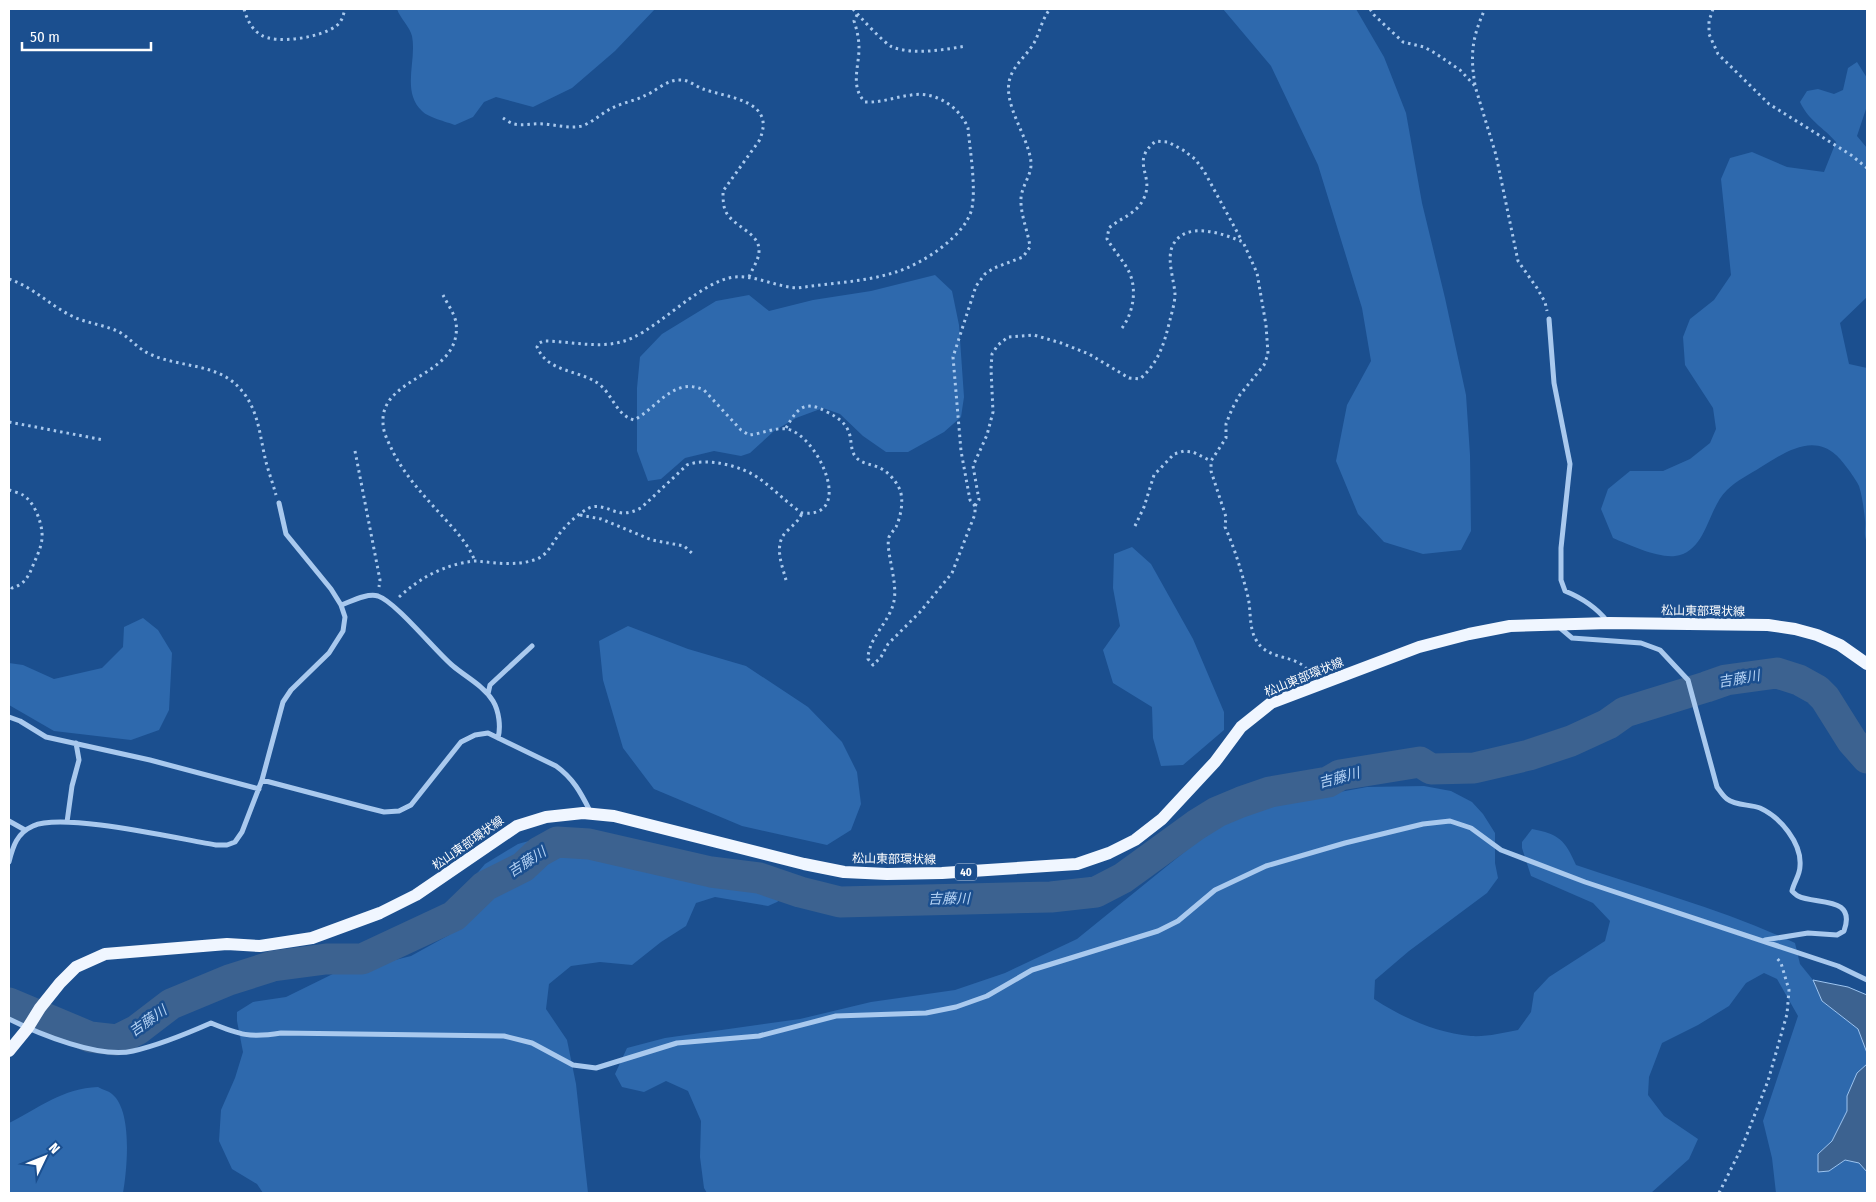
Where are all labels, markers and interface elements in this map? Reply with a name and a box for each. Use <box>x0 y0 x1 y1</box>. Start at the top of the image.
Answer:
scale bar <box>22 20 151 52</box>
text: 50 m <box>30 28 60 46</box>
street label: 松山東部環状線 <box>1661 603 1745 619</box>
street label: 松山東部環状線 <box>1262 655 1346 699</box>
water label: 吉藤川 <box>1717 667 1763 691</box>
water label: 吉藤川 <box>1317 764 1363 792</box>
street label: 松山東部環状線 <box>430 813 506 873</box>
water label: 吉藤川 <box>505 842 551 881</box>
street label: 松山東部環状線 <box>852 851 936 867</box>
road number: 40 <box>955 864 977 880</box>
water label: 吉藤川 <box>928 890 972 908</box>
water label: 吉藤川 <box>126 1001 172 1040</box>
north arrow <box>20 1132 70 1182</box>
text: N <box>45 1140 63 1157</box>

